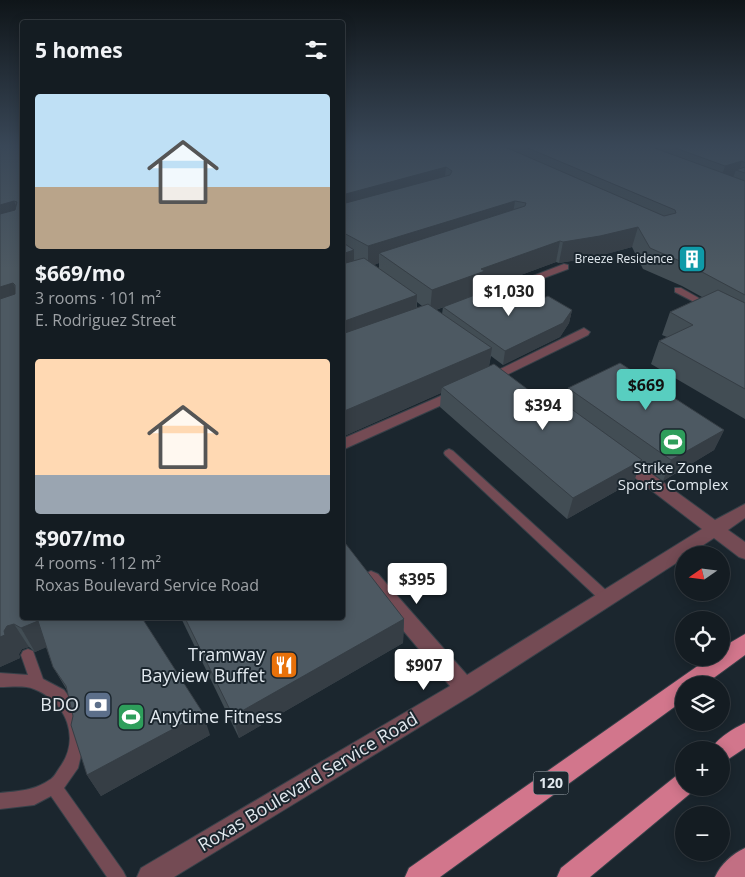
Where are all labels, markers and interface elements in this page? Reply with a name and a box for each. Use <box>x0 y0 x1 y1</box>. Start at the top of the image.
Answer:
text: 5 homes <box>35 36 123 64</box>
icon: filters <box>302 36 330 64</box>
icon: home <box>138 127 228 217</box>
building icon: Breeze Residence <box>677 244 707 274</box>
place label: Breeze Residence <box>575 250 673 267</box>
text: $669/mo <box>35 259 125 287</box>
pin: $1,030 <box>468 274 550 317</box>
text: $1,030 <box>484 280 534 302</box>
text: 3 rooms · 101 m² <box>35 287 161 309</box>
text: E. Rodriguez Street <box>35 309 176 331</box>
pin: $669 <box>616 368 676 411</box>
text: $669 <box>628 374 664 396</box>
pin: $394 <box>513 388 573 431</box>
icon: home <box>138 392 228 482</box>
text: $394 <box>525 394 561 416</box>
sports icon: Strike Zone Sports Complex <box>658 427 688 457</box>
place label: Strike Zone Sports Complex <box>618 457 728 494</box>
text: $907/mo <box>35 524 125 552</box>
north arrow <box>675 546 730 601</box>
map controls <box>675 546 730 861</box>
text: 4 rooms · 112 m² <box>35 552 161 574</box>
pin: $395 <box>387 562 447 605</box>
text: $395 <box>399 568 435 590</box>
text: Roxas Boulevard Service Road <box>35 574 259 596</box>
button: locate <box>675 611 730 666</box>
place label: Tramway Bayview Buffet <box>141 642 266 687</box>
pin: $907 <box>394 648 454 691</box>
restaurant icon: Tramway Bayview Buffet <box>269 650 299 680</box>
text: $907 <box>406 654 442 676</box>
button: layers <box>675 676 730 731</box>
bank icon: BDO <box>83 690 113 720</box>
place label: BDO <box>40 692 79 716</box>
sports icon: Anytime Fitness <box>116 702 146 732</box>
place label: Anytime Fitness <box>150 704 282 728</box>
street label: Roxas Boulevard Service Road <box>193 706 422 856</box>
button: + <box>675 741 730 796</box>
road number: 120 <box>534 771 568 794</box>
button: − <box>675 806 730 861</box>

